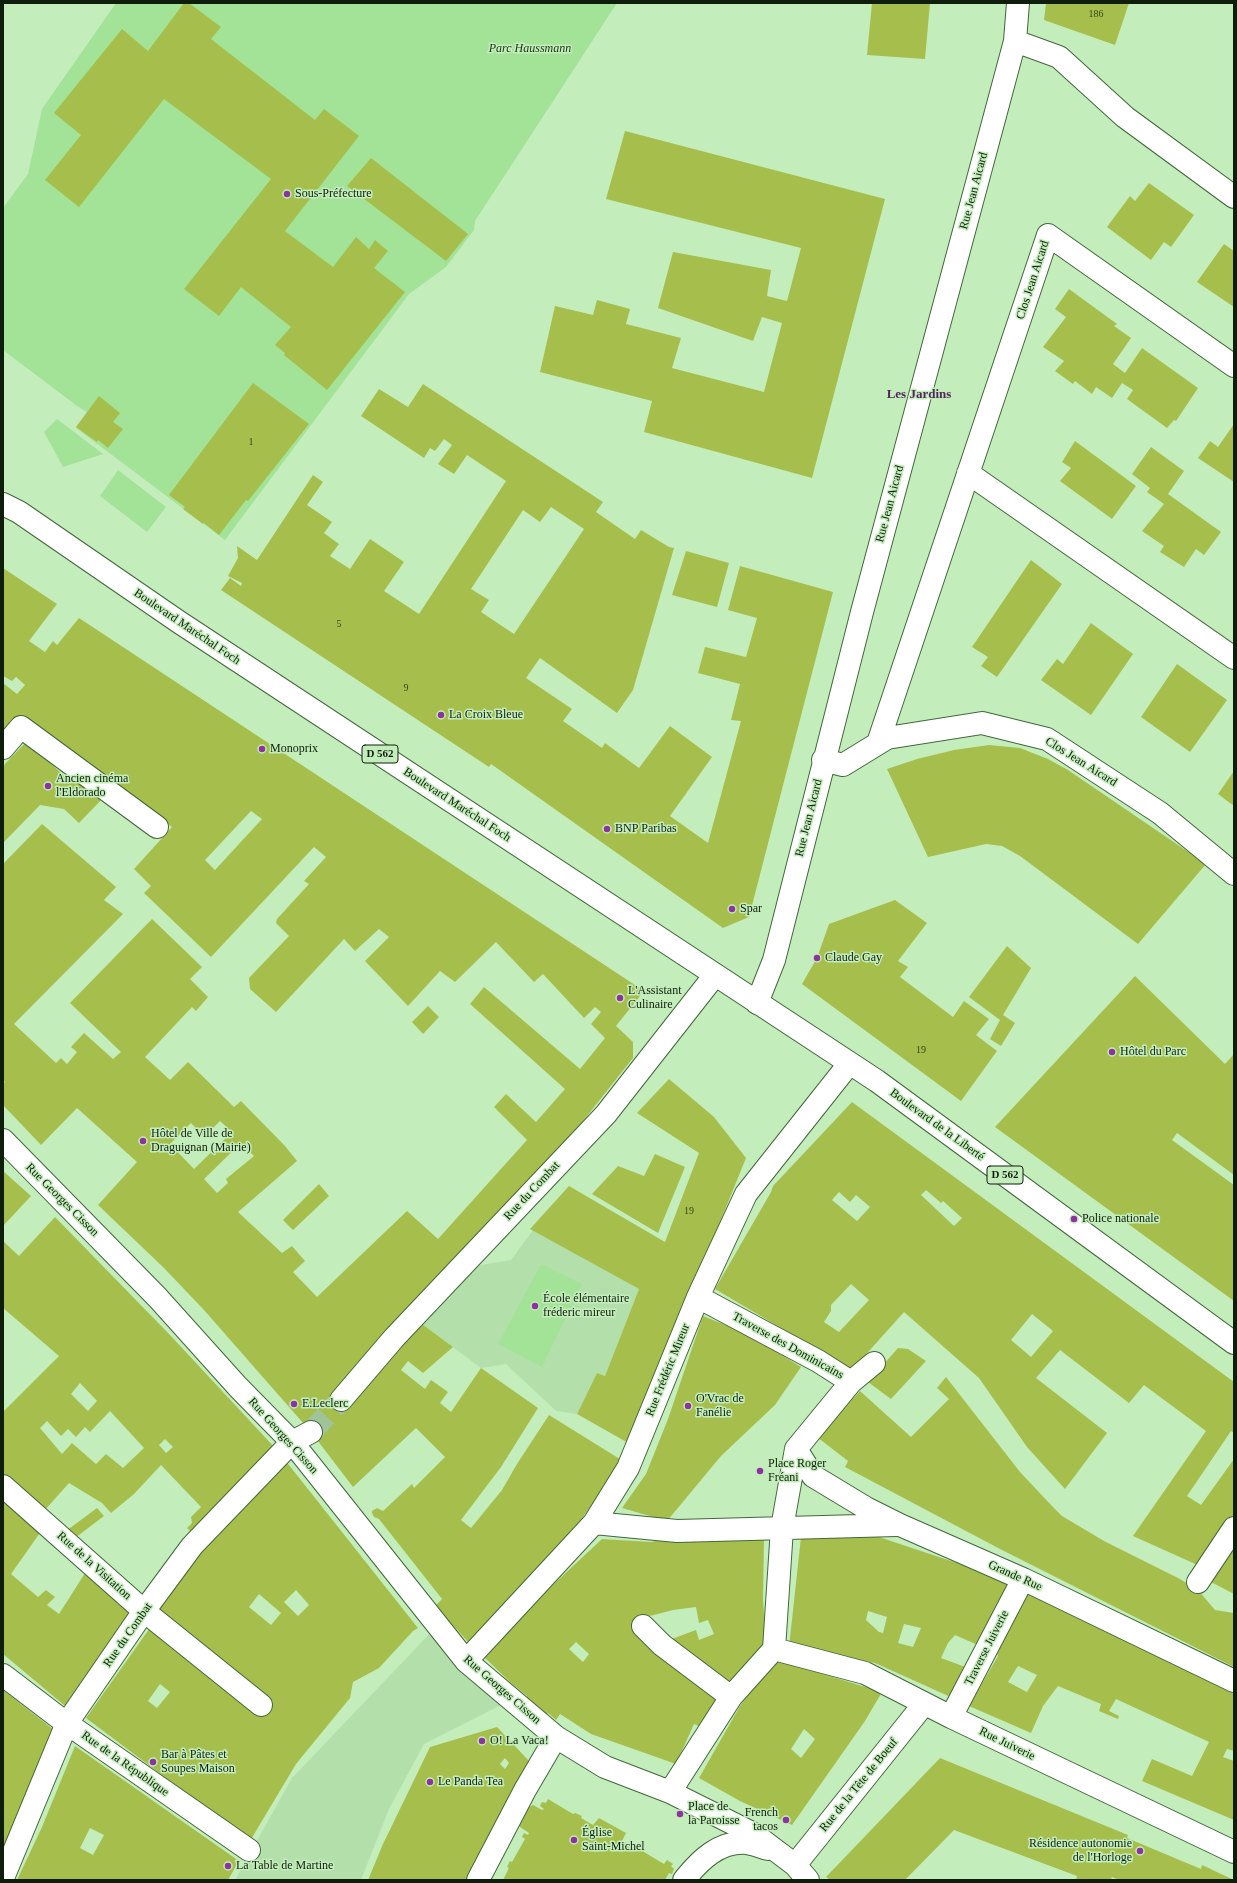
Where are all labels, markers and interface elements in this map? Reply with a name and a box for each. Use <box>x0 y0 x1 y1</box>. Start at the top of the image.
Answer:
house number: 186 <box>1088 8 1104 20</box>
park label: Parc Haussmann <box>489 42 571 56</box>
street label: Rue Jean Aicard <box>957 151 991 231</box>
place label: Sous-Préfecture <box>295 187 372 201</box>
marker: Sous-Préfecture <box>282 189 292 199</box>
street label: Clos Jean Aicard <box>1013 239 1053 321</box>
district label: Les Jardins <box>887 387 951 403</box>
house number: 1 <box>248 436 254 448</box>
street label: Rue Jean Aicard <box>873 464 907 544</box>
street label: Boulevard Maréchal Foch <box>131 586 243 668</box>
house number: 5 <box>336 618 342 630</box>
house number: 9 <box>404 682 408 694</box>
place label: La Croix Bleue <box>449 708 523 722</box>
marker: La Croix Bleue <box>436 710 446 720</box>
street label: Clos Jean Aicard <box>1042 734 1120 790</box>
place label: Monoprix <box>270 742 318 756</box>
marker: Monoprix <box>257 744 267 754</box>
road number: D 562 <box>362 745 398 763</box>
street label: Boulevard Maréchal Foch <box>401 765 513 845</box>
place label: Ancien cinéma l'Eldorado <box>56 772 128 800</box>
street label: Rue Jean Aicard <box>792 778 826 858</box>
marker: Ancien cinéma l'Eldorado <box>43 781 53 791</box>
place label: BNP Paribas <box>615 822 677 836</box>
marker: BNP Paribas <box>602 824 612 834</box>
place label: Spar <box>740 902 762 916</box>
marker: Spar <box>727 904 737 914</box>
place label: Claude Gay <box>825 951 882 965</box>
marker: Claude Gay <box>812 953 822 963</box>
place label: L'Assistant Culinaire <box>628 984 681 1012</box>
marker: L'Assistant Culinaire <box>615 993 625 1003</box>
house number: 19 <box>916 1044 926 1056</box>
place label: Hôtel du Parc <box>1120 1045 1186 1059</box>
marker: Hôtel du Parc <box>1107 1047 1117 1057</box>
street label: Boulevard de la Liberté <box>887 1086 987 1164</box>
place label: Hôtel de Ville de Draguignan (Mairie) <box>151 1127 251 1155</box>
marker: Hôtel de Ville de Draguignan (Mairie) <box>138 1136 148 1146</box>
street label: Rue du Combat <box>501 1159 563 1223</box>
street label: Rue Georges Cisson <box>22 1160 102 1240</box>
road number: D 562 <box>987 1166 1023 1184</box>
house number: 19 <box>684 1205 694 1217</box>
place label: Police nationale <box>1082 1212 1159 1226</box>
marker: Police nationale <box>1069 1214 1079 1224</box>
place label: École élémentaire fréderic mireur <box>543 1292 629 1320</box>
marker: École élémentaire fréderic mireur <box>530 1301 540 1311</box>
street label: Traverse des Dominicains <box>730 1309 846 1383</box>
street label: Rue Frédéric Mireur <box>643 1322 693 1418</box>
place label: O'Vrac de Fanélie <box>696 1392 744 1420</box>
street label: Rue Georges Cisson <box>245 1395 321 1477</box>
place label: E.Leclerc <box>302 1397 348 1411</box>
marker: E.Leclerc <box>289 1399 299 1409</box>
marker: O'Vrac de Fanélie <box>683 1401 693 1411</box>
place label: Place Roger Fréani <box>768 1457 826 1485</box>
marker: Place Roger Fréani <box>755 1466 765 1476</box>
street label: Rue de la Visitation <box>54 1529 134 1603</box>
street label: Grande Rue <box>986 1558 1044 1594</box>
street label: Rue du Combat <box>100 1600 156 1670</box>
street label: Traverse Juiverie <box>962 1608 1012 1688</box>
street label: Rue Georges Cisson <box>460 1652 544 1728</box>
street label: Rue Juiverie <box>977 1724 1037 1764</box>
street label: Rue de la République <box>78 1728 172 1800</box>
place label: O! La Vaca! <box>490 1734 549 1748</box>
street label: Rue de la Tête de Boeuf <box>817 1735 901 1835</box>
marker: O! La Vaca! <box>477 1736 487 1746</box>
place label: Bar à Pâtes et Soupes Maison <box>161 1748 235 1776</box>
marker: Bar à Pâtes et Soupes Maison <box>148 1757 158 1767</box>
place label: Le Panda Tea <box>438 1775 503 1789</box>
marker: Le Panda Tea <box>425 1777 435 1787</box>
place label: Place de la Paroisse <box>688 1800 740 1828</box>
place label: French tacos <box>745 1806 778 1834</box>
marker: Place de la Paroisse <box>675 1809 685 1819</box>
marker: French tacos <box>781 1815 791 1825</box>
place label: Église Saint-Michel <box>582 1826 645 1854</box>
marker: Église Saint-Michel <box>569 1835 579 1845</box>
place label: Résidence autonomie de l'Horloge <box>1029 1837 1132 1865</box>
marker: Résidence autonomie de l'Horloge <box>1135 1846 1145 1856</box>
place label: La Table de Martine <box>236 1859 333 1873</box>
marker: La Table de Martine <box>223 1861 233 1871</box>

